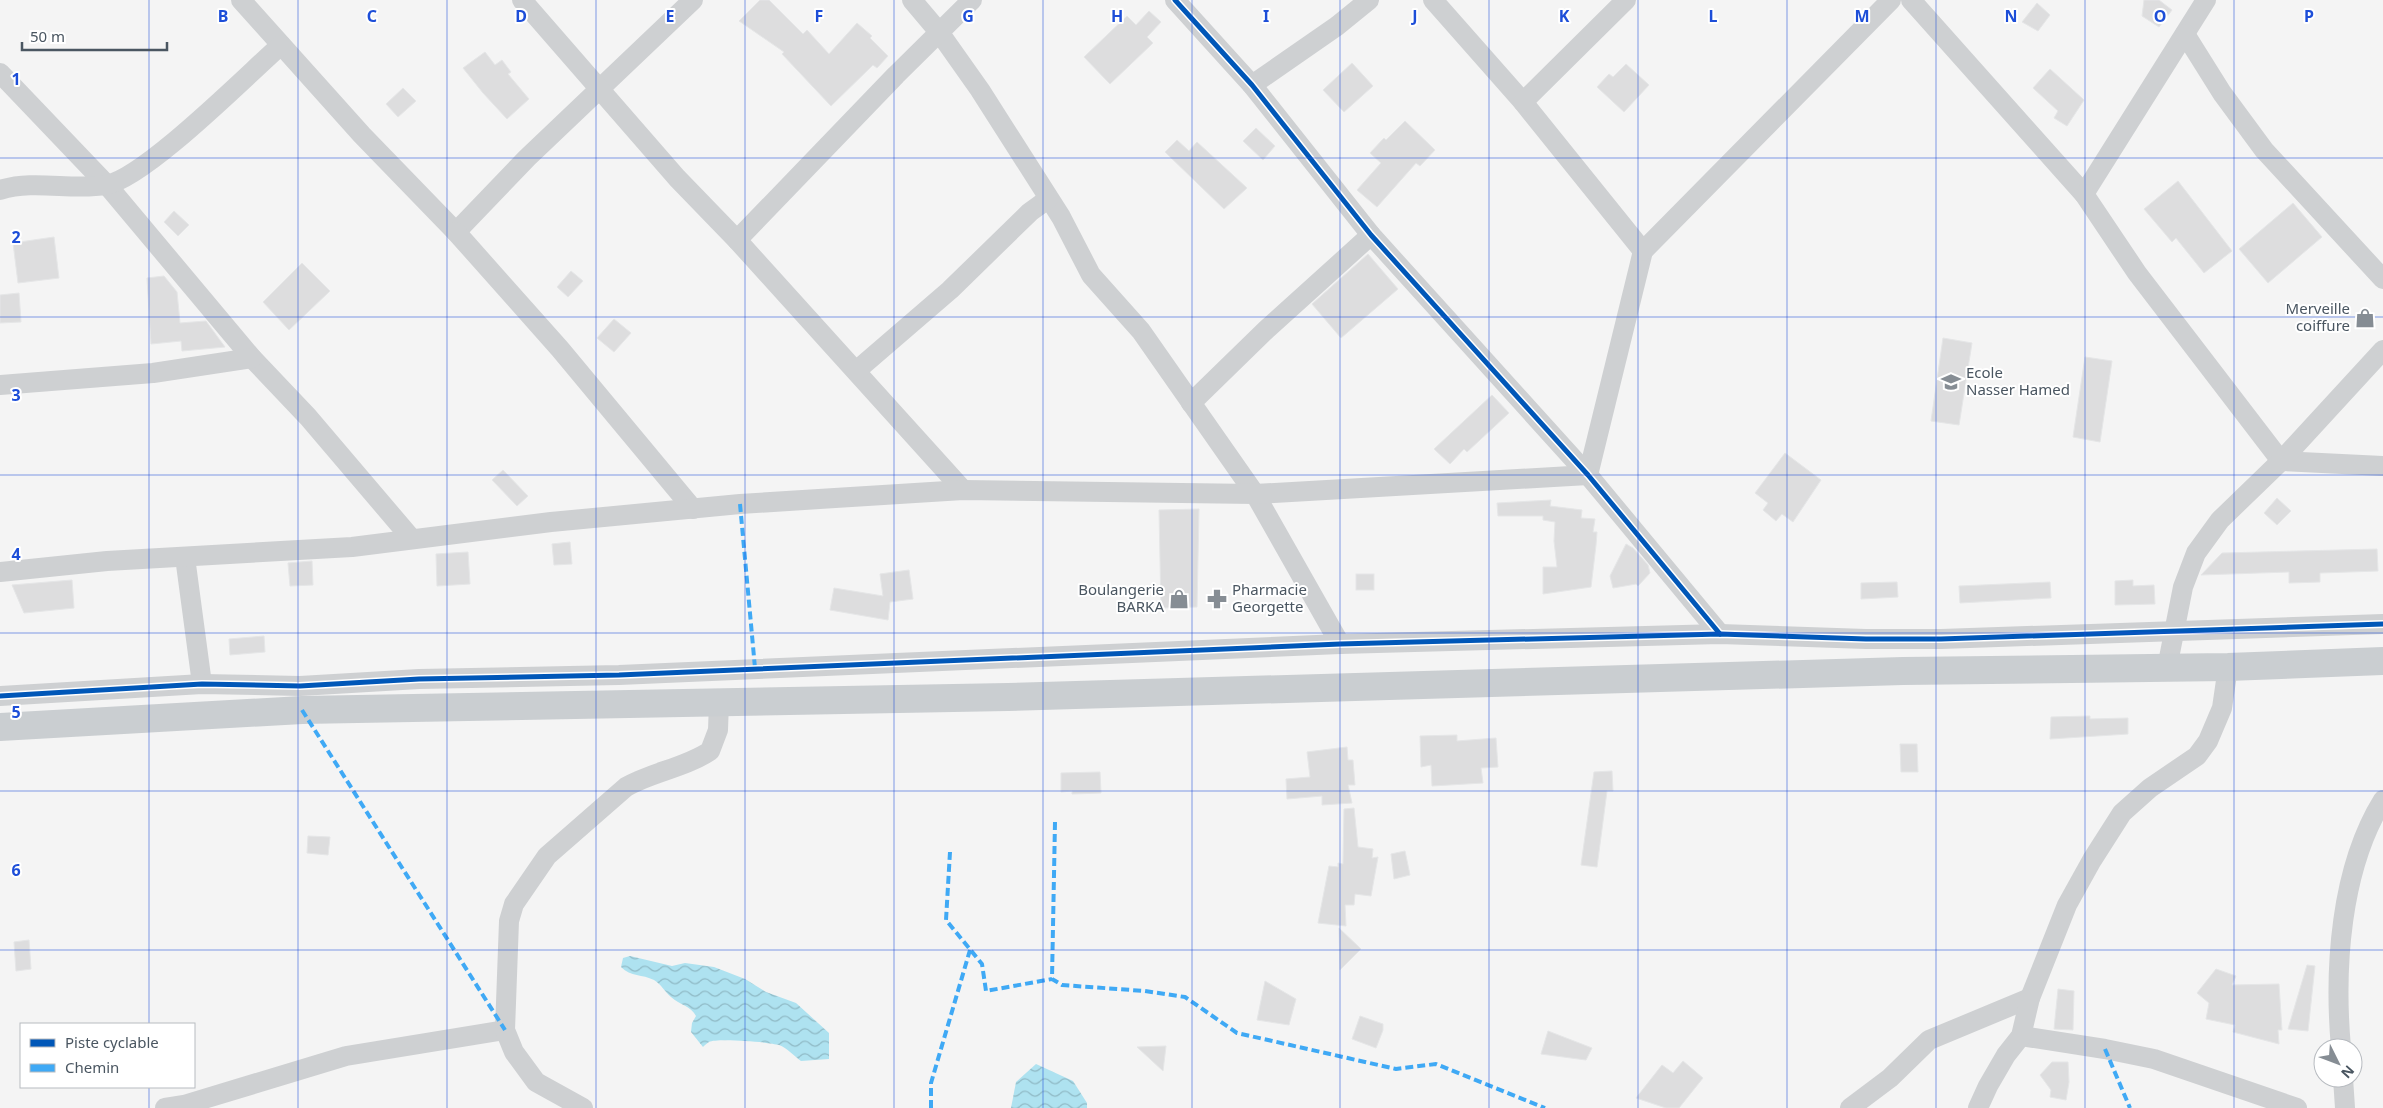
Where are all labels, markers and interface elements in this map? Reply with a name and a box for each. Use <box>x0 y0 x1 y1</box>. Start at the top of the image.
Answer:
text: B <box>218 5 228 27</box>
text: C <box>367 5 377 27</box>
text: D <box>515 5 527 27</box>
text: E <box>666 5 675 27</box>
text: F <box>815 5 823 27</box>
text: G <box>962 5 974 27</box>
text: H <box>1111 5 1123 27</box>
text: I <box>1263 5 1269 27</box>
text: J <box>1410 5 1418 27</box>
text: K <box>1559 5 1570 27</box>
text: L <box>1709 5 1718 27</box>
text: M <box>1854 5 1870 27</box>
text: N <box>2004 5 2018 27</box>
text: O <box>2154 5 2166 27</box>
text: P <box>2304 5 2314 27</box>
scale bar <box>22 20 168 52</box>
text: 50 m <box>30 26 65 46</box>
text: 1 <box>11 68 21 90</box>
text: 2 <box>11 226 21 248</box>
place label: Merveille coiffure <box>2286 298 2350 335</box>
shop icon: Merveille coiffure <box>2354 307 2376 329</box>
place label: Ecole Nasser Hamed <box>1966 362 2070 399</box>
school or university icon: Ecole Nasser Hamed <box>1940 371 1962 393</box>
text: 3 <box>11 384 21 406</box>
text: 4 <box>11 543 21 565</box>
place label: Boulangerie BARKA <box>1078 579 1164 616</box>
place label: Pharmacie Georgette <box>1232 579 1307 616</box>
shop icon: Boulangerie BARKA <box>1168 588 1190 610</box>
pharmacy icon: Pharmacie Georgette <box>1206 588 1228 610</box>
text: 5 <box>11 701 21 723</box>
text: 6 <box>11 859 21 881</box>
legend <box>20 1023 195 1088</box>
text: Piste cyclable <box>65 1032 159 1052</box>
north arrow <box>2313 1038 2363 1088</box>
text: Chemin <box>65 1057 119 1077</box>
text: N <box>2337 1061 2359 1083</box>

